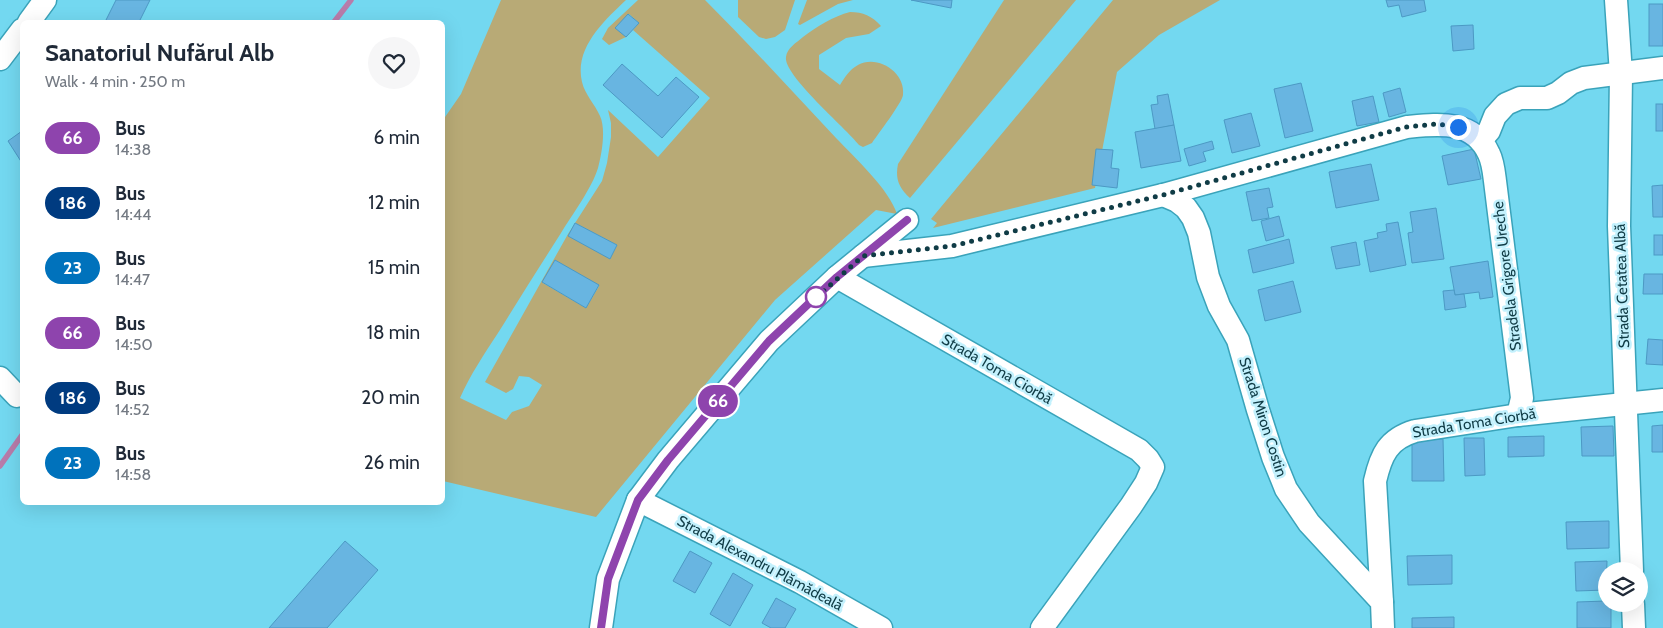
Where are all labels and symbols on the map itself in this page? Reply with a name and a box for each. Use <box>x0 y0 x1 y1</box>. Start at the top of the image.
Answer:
your location <box>1446 115 1471 140</box>
street label: Stradela Grigore Ureche <box>1489 200 1525 352</box>
street label: Strada Cetatea Albă <box>1611 223 1633 349</box>
unlabelled marker <box>805 286 827 308</box>
street label: Strada Toma Ciorbă <box>939 330 1056 408</box>
street label: Strada Miron Costin <box>1235 355 1291 479</box>
line badge: 66 <box>696 385 740 417</box>
street label: Strada Toma Ciorbă <box>1411 404 1538 442</box>
street label: Strada Alexandru Plămădeală <box>674 512 847 615</box>

